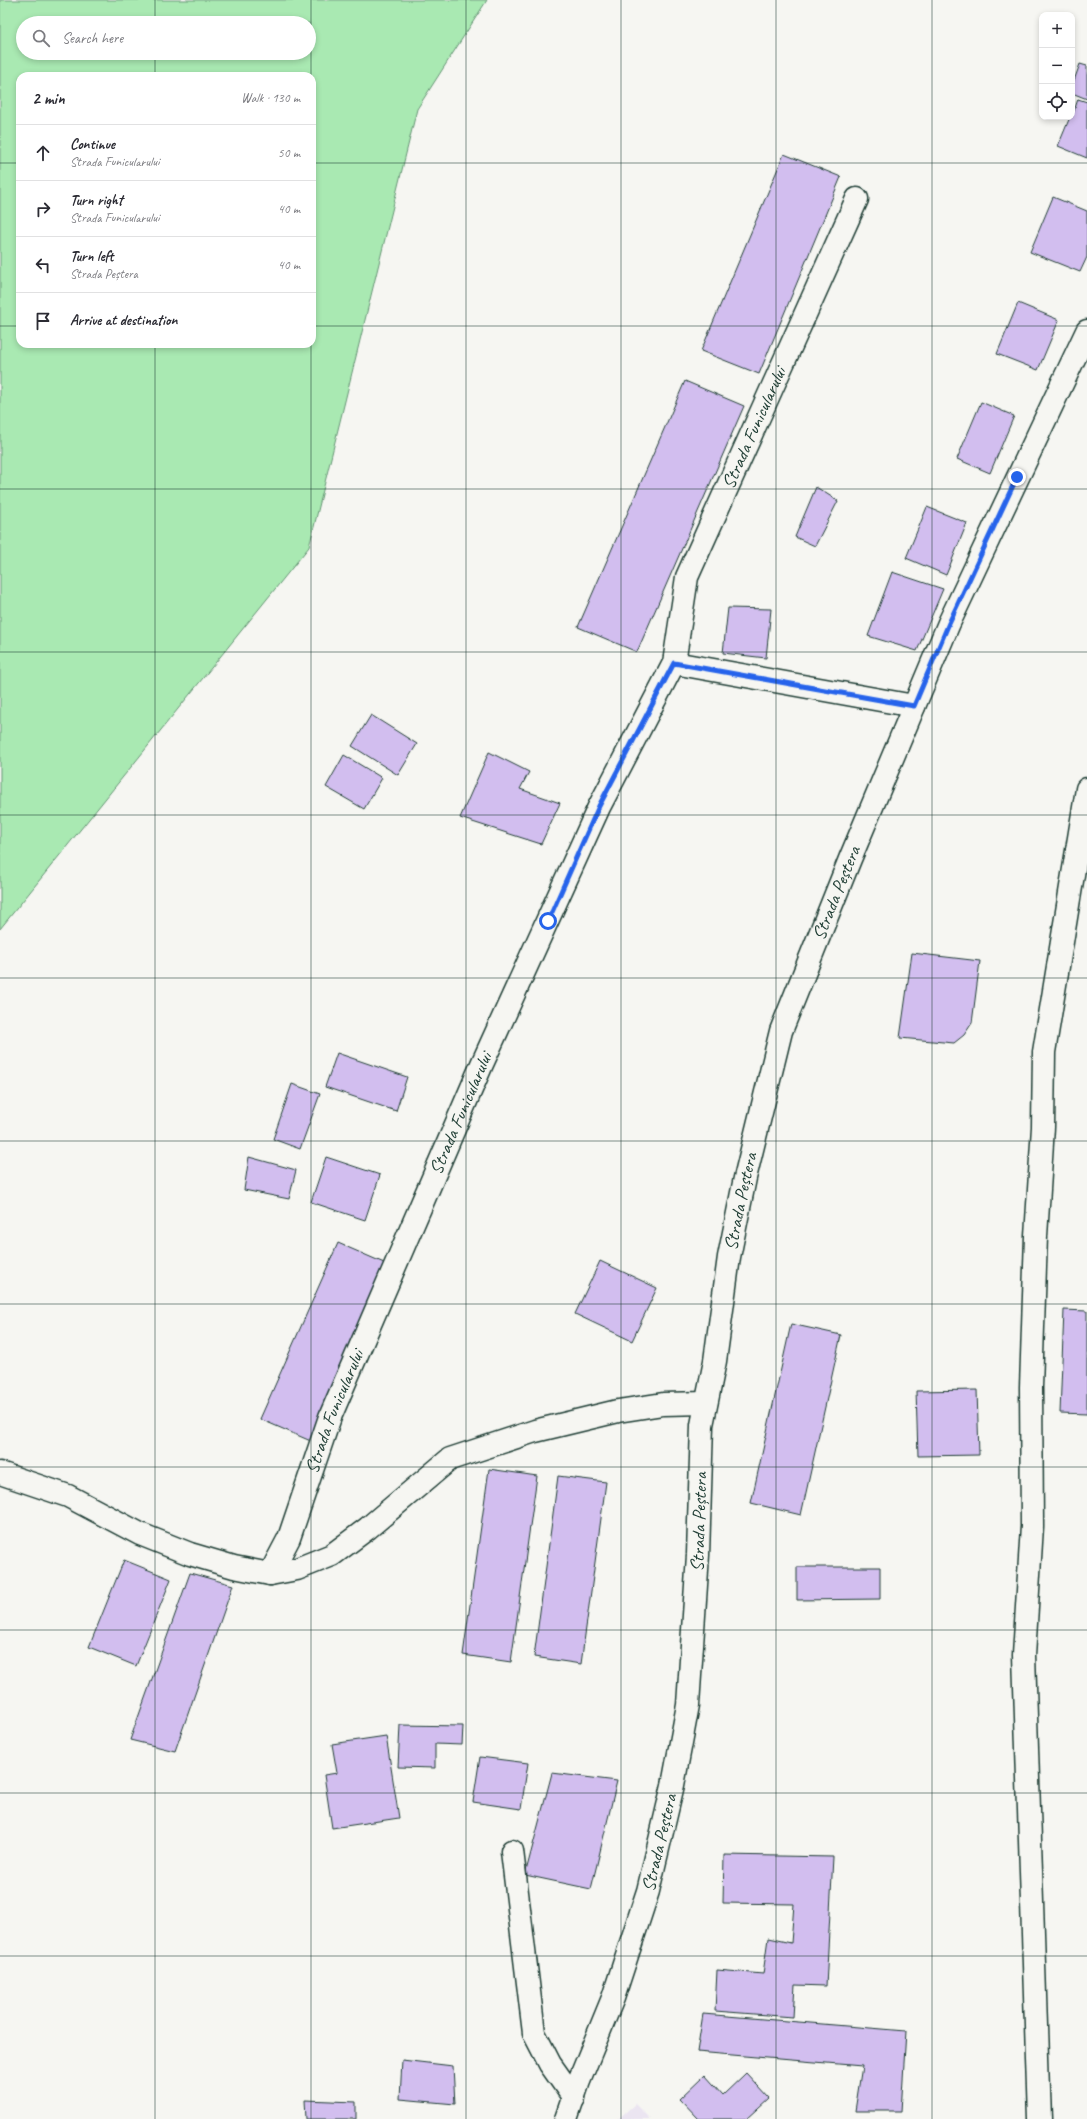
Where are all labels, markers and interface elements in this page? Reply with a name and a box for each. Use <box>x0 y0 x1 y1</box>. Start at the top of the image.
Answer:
map controls <box>1039 12 1075 120</box>
button: + <box>1039 12 1075 48</box>
search box <box>16 16 316 60</box>
icon: search <box>30 27 52 49</box>
text: Search here <box>62 29 123 48</box>
button: − <box>1039 48 1075 84</box>
button: locate <box>1039 84 1075 120</box>
text: 2 min <box>32 88 65 109</box>
text: Walk · 130 m <box>241 90 300 106</box>
text: Continue <box>70 135 115 154</box>
icon: ahead <box>32 142 54 164</box>
text: 50 m <box>278 145 300 161</box>
text: Strada Funicularului <box>70 154 159 170</box>
text: Turn right <box>70 191 123 210</box>
icon: right <box>32 198 54 220</box>
text: 40 m <box>278 201 300 217</box>
text: Strada Funicularului <box>70 210 159 226</box>
text: Turn left <box>70 247 113 266</box>
icon: left <box>32 254 54 276</box>
text: 40 m <box>278 257 300 273</box>
text: Strada Peștera <box>70 266 138 282</box>
icon: arrive <box>32 310 54 332</box>
text: Arrive at destination <box>70 311 177 330</box>
street label: Strada Funicularului <box>716 361 793 492</box>
route end <box>1008 468 1026 486</box>
street label: Strada Peștera <box>807 841 867 944</box>
route start <box>539 912 557 930</box>
street label: Strada Funicularului <box>424 1046 499 1178</box>
street label: Strada Peștera <box>719 1149 763 1253</box>
street label: Strada Funicularului <box>300 1344 370 1477</box>
street label: Strada Peștera <box>685 1471 713 1572</box>
street label: Strada Peștera <box>636 1790 683 1894</box>

